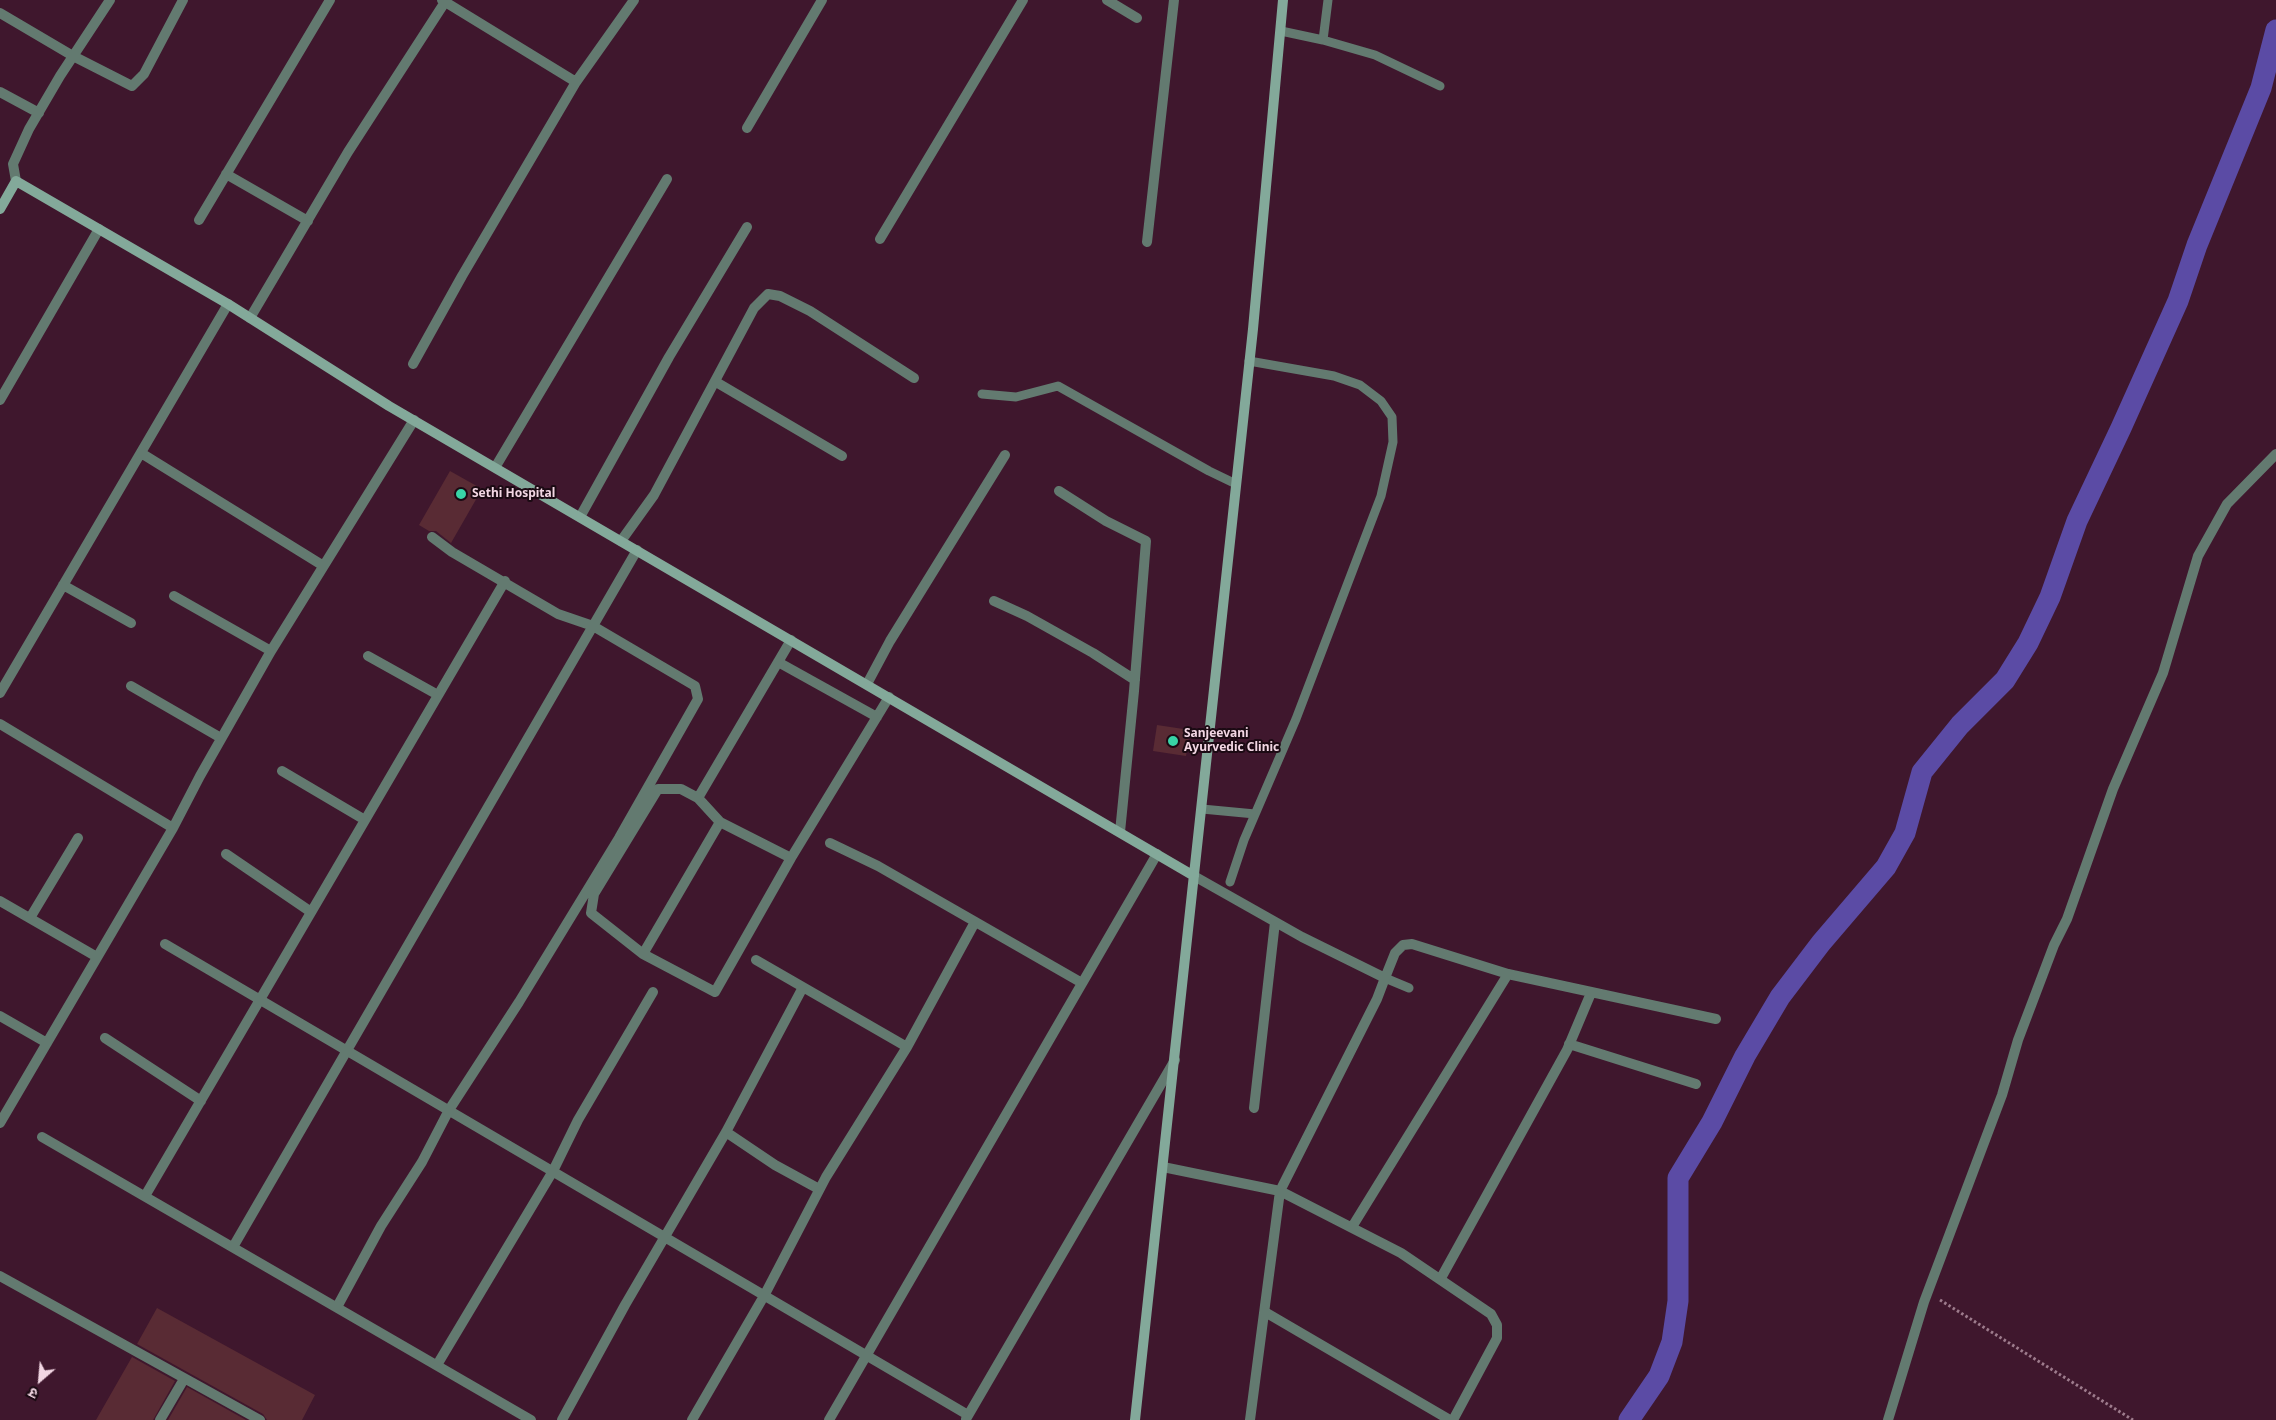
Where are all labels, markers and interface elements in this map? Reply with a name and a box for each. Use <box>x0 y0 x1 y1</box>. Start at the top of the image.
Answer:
marker: Sethi Hospital <box>454 487 468 501</box>
place label: Sethi Hospital <box>472 487 555 501</box>
place label: Sanjeevani Ayurvedic Clinic <box>1184 727 1279 755</box>
marker: Sanjeevani Ayurvedic Clinic <box>1166 734 1180 748</box>
north arrow <box>15 1355 65 1405</box>
text: उ <box>25 1383 41 1404</box>

